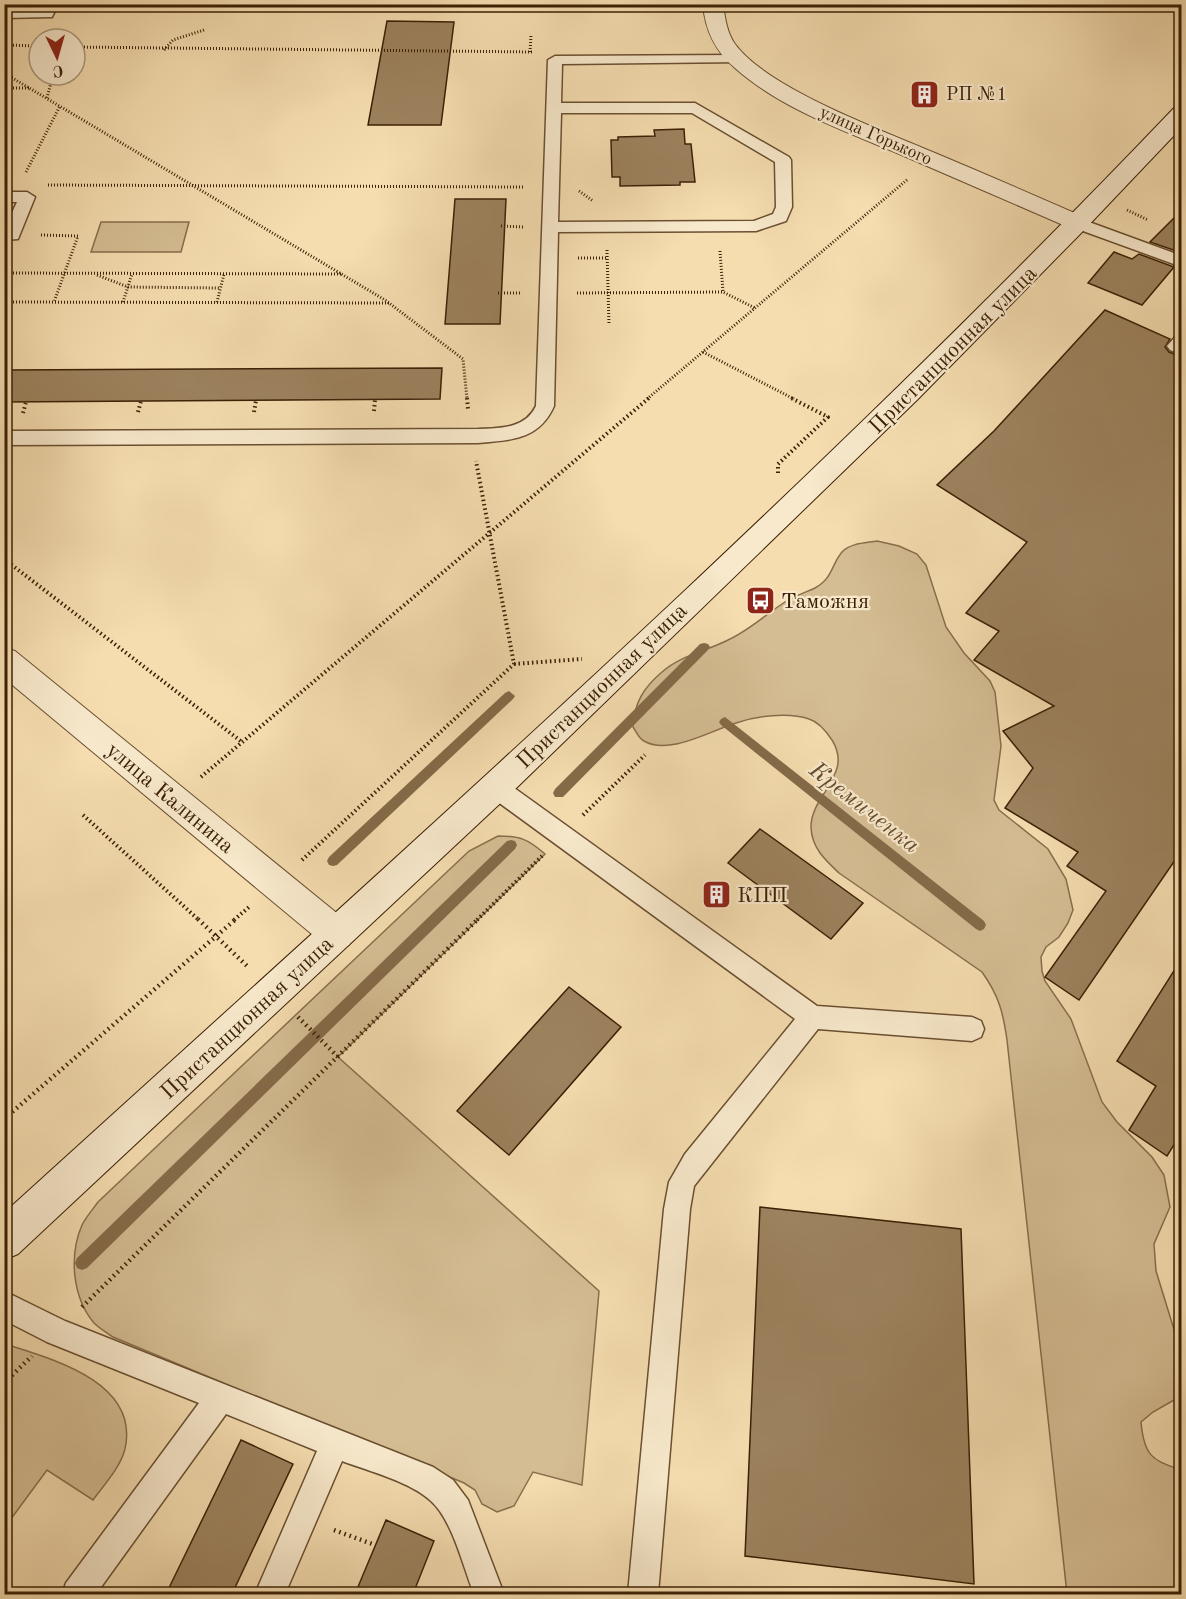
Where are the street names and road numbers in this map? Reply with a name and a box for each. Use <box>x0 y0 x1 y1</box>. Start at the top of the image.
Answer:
street label: улица Горького <box>817 103 935 169</box>
street label: Пристанционная улица <box>865 262 1042 438</box>
street label: Пристанционная улица <box>513 600 692 773</box>
street label: улица Калинина <box>102 739 238 858</box>
street label: Пристанционная улица <box>157 933 338 1104</box>

